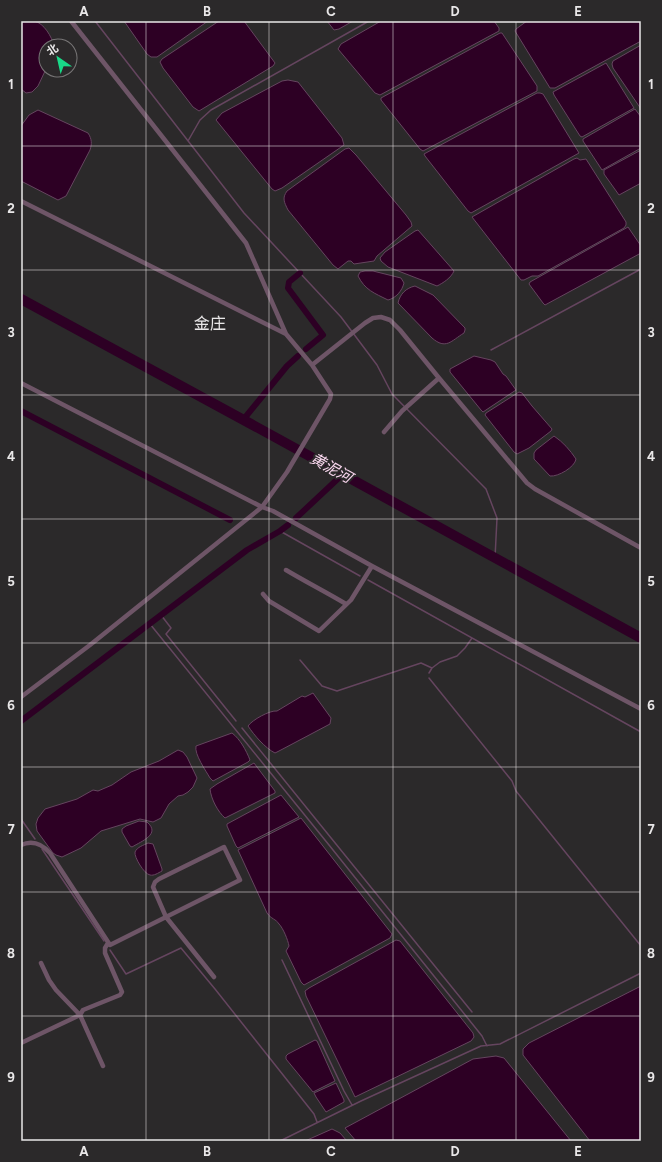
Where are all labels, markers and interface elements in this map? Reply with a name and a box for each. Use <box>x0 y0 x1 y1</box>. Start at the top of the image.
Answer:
text: A <box>79 4 89 19</box>
text: B <box>203 4 211 19</box>
text: C <box>326 4 336 19</box>
text: D <box>450 4 460 19</box>
text: E <box>574 4 582 19</box>
north arrow <box>38 38 78 78</box>
text: 北 <box>44 42 61 59</box>
text: 1 <box>8 77 14 92</box>
text: 1 <box>648 77 654 92</box>
text: 2 <box>7 201 15 216</box>
text: 2 <box>647 201 655 216</box>
district label: 金庄 <box>194 314 226 333</box>
text: 3 <box>7 325 15 340</box>
text: 3 <box>647 325 655 340</box>
text: 4 <box>7 449 15 464</box>
water label: 黄泥河 <box>307 449 358 488</box>
text: 4 <box>647 449 655 464</box>
text: 5 <box>7 574 15 589</box>
text: 5 <box>647 574 655 589</box>
text: 6 <box>7 698 15 713</box>
text: 6 <box>647 698 655 713</box>
text: 7 <box>7 822 15 837</box>
text: 7 <box>647 822 655 837</box>
text: 8 <box>7 946 15 961</box>
text: 8 <box>647 946 655 961</box>
text: 9 <box>7 1070 15 1085</box>
text: 9 <box>647 1070 655 1085</box>
text: A <box>79 1144 89 1159</box>
text: B <box>203 1144 211 1159</box>
text: C <box>326 1144 336 1159</box>
text: D <box>450 1144 460 1159</box>
text: E <box>574 1144 582 1159</box>

